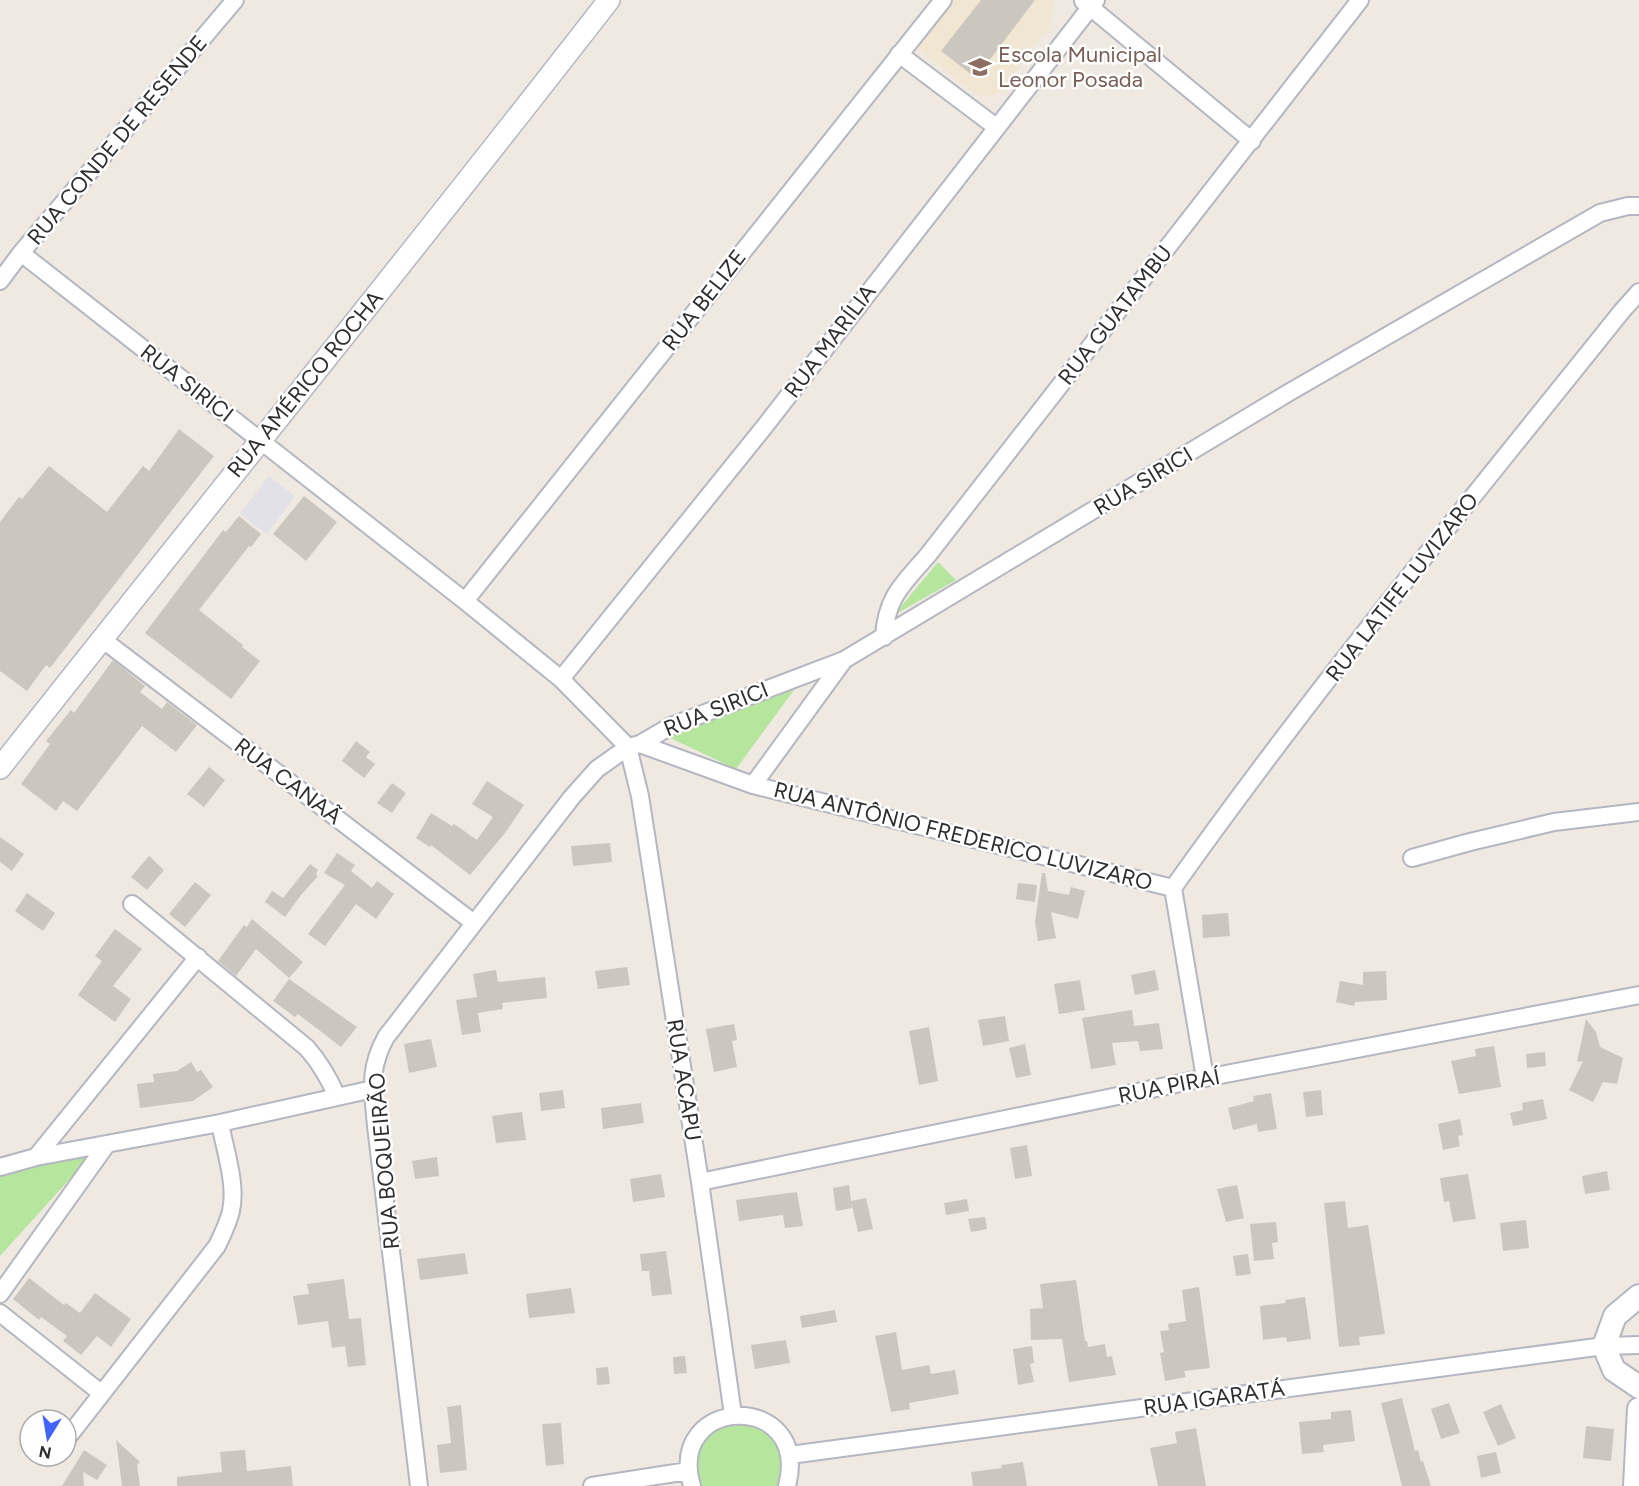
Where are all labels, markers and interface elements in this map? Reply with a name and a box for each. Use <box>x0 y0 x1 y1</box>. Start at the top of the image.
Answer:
street label: RUA CONDE DE RESENDE <box>21 30 213 250</box>
place label: Escola Municipal Leonor Posada <box>998 41 1162 93</box>
school or university icon: Escola Municipal Leonor Posada <box>967 54 993 80</box>
street label: RUA GUATAMBU <box>1052 240 1178 390</box>
street label: RUA BELIZE <box>656 244 752 356</box>
street label: RUA MARÍLIA <box>779 279 882 403</box>
street label: RUA AMÉRICO ROCHA <box>221 285 389 483</box>
street label: RUA SIRICI <box>135 338 239 428</box>
street label: RUA SIRICI <box>1089 441 1197 521</box>
street label: RUA LATIFE LUVIZARO <box>1320 487 1484 687</box>
street label: RUA SIRICI <box>660 676 772 742</box>
street label: RUA CANAÃ <box>229 732 347 830</box>
street label: RUA ANTÔNIO FREDERICO LUVIZARO <box>771 776 1155 896</box>
street label: RUA ACAPU <box>661 1017 707 1143</box>
street label: RUA PIRAÍ <box>1116 1063 1223 1109</box>
street label: RUA BOQUEIRÃO <box>363 1071 405 1251</box>
street label: RUA IGARATÁ <box>1142 1375 1287 1421</box>
north arrow <box>18 1408 78 1468</box>
text: N <box>37 1442 53 1463</box>

